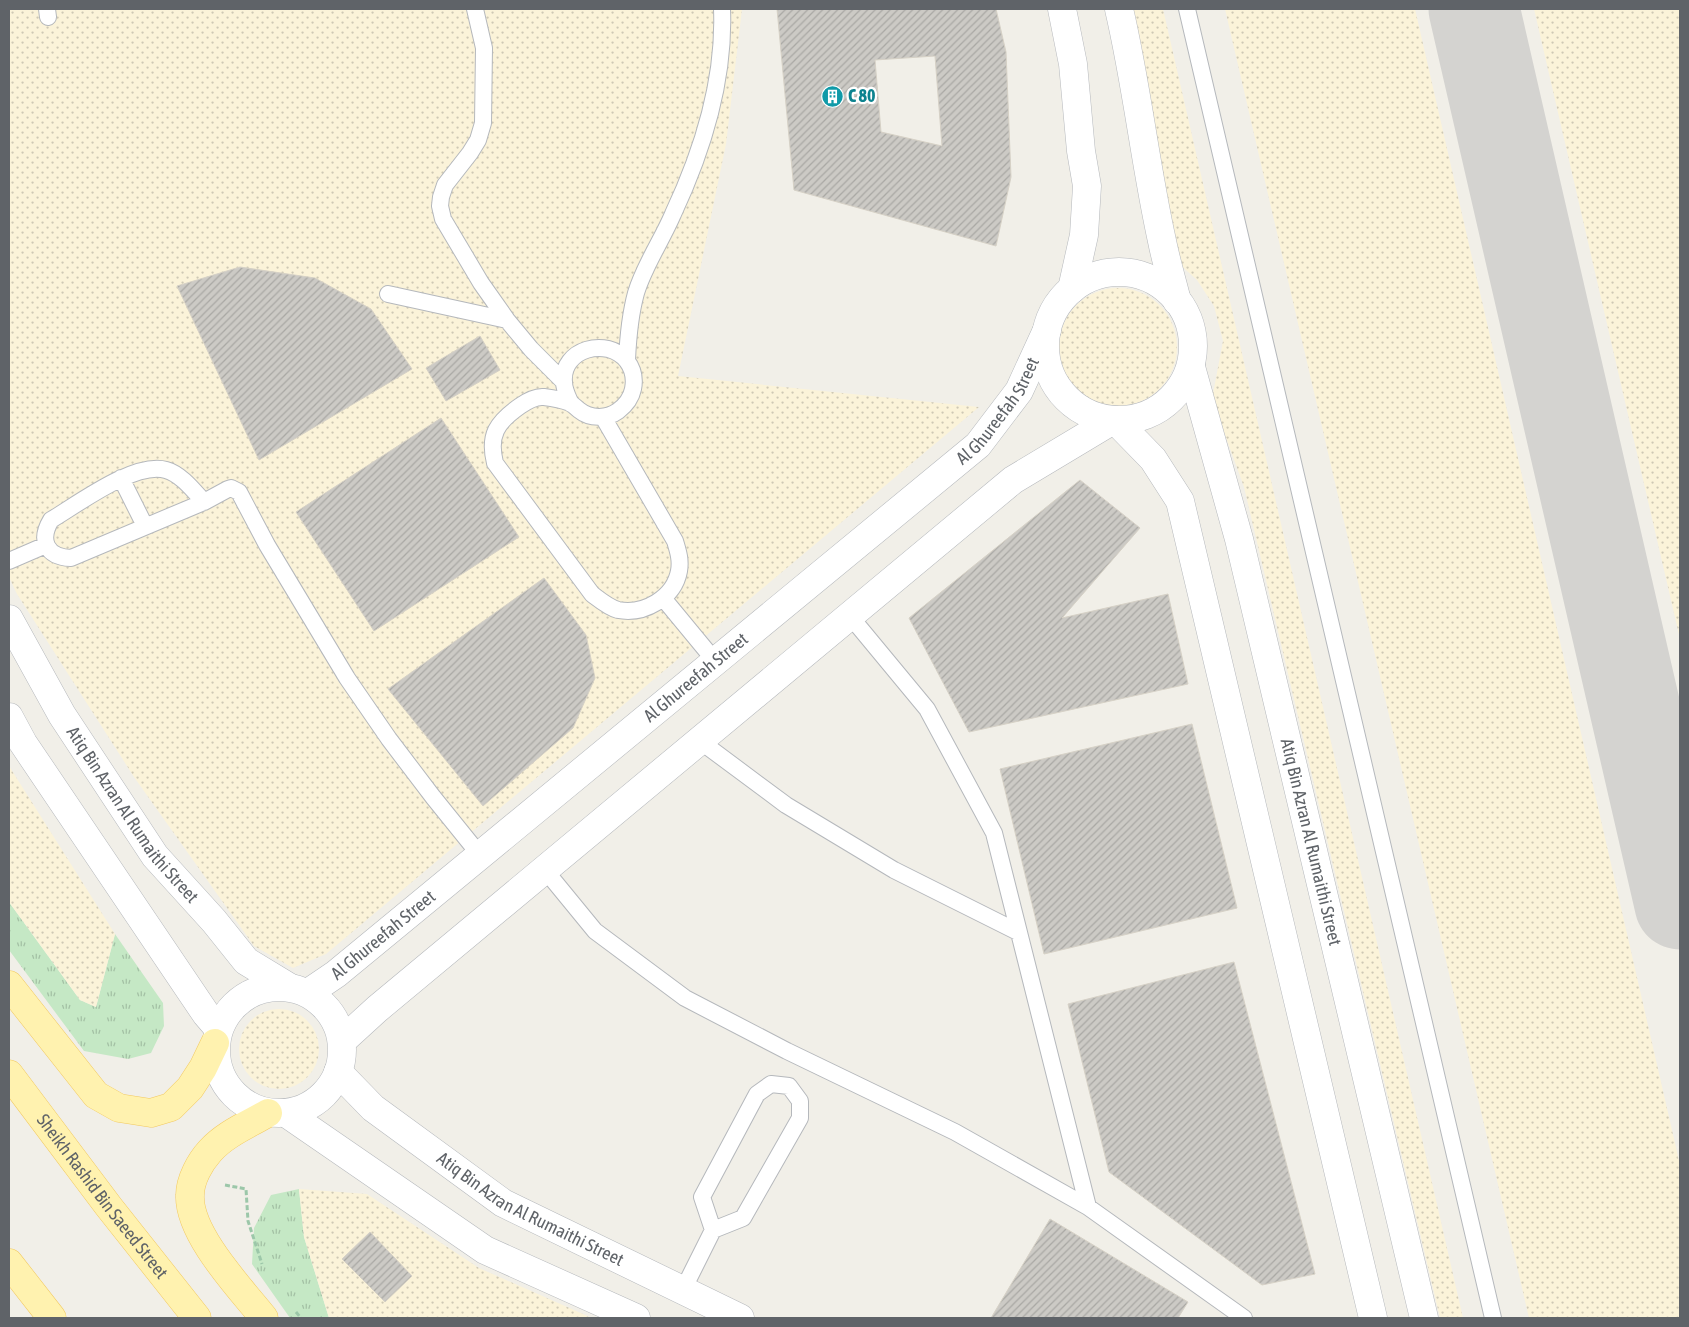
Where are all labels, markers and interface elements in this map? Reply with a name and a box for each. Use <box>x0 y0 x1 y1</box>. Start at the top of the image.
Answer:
building icon: C 80 <box>820 84 844 108</box>
place label: C 80 <box>848 85 876 106</box>
street label: Al Ghureefah Street <box>952 354 1043 469</box>
street label: Al Ghureefah Street <box>639 628 752 726</box>
street label: Atiq Bin Azran Al Rumaithi Street <box>63 722 203 907</box>
street label: Atiq Bin Azran Al Rumaithi Street <box>1277 736 1346 948</box>
street label: Al Ghureefah Street <box>327 886 439 984</box>
street label: Sheikh Rashid Bin Saeed Street <box>33 1110 173 1283</box>
street label: Atiq Bin Azran Al Rumaithi Street <box>433 1147 627 1270</box>

